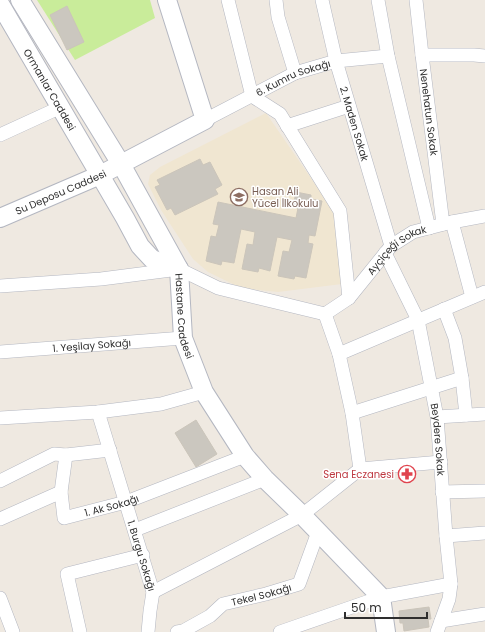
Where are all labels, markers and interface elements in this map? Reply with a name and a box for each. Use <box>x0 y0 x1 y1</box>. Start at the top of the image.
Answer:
street label: Ormanlar Caddesi <box>20 46 79 134</box>
street label: 6. Kumru Sokağı <box>253 56 332 100</box>
street label: Nenehatun Sokak <box>416 68 442 157</box>
street label: 2. Maden Sokak <box>336 85 373 164</box>
street label: Su Deposu Caddesi <box>13 166 109 219</box>
place label: Hasan Ali Yücel İlkokulu <box>252 184 319 211</box>
school or university icon: Hasan Ali Yücel İlkokulu <box>229 187 249 207</box>
street label: Ayçiçeği Sokak <box>364 222 429 278</box>
street label: Hastane Caddesi <box>171 273 197 361</box>
street label: 1. Yeşilay Sokağı <box>52 335 132 356</box>
street label: Beydere Sokak <box>426 402 448 477</box>
pharmacy icon: Sena Eczanesi <box>397 464 417 484</box>
place label: Sena Eczanesi <box>323 467 394 482</box>
street label: 1. Ak Sokağı <box>83 491 141 520</box>
street label: 1. Burgu Sokağı <box>123 518 159 593</box>
street label: Tekel Sokağı <box>230 580 293 610</box>
scale bar <box>345 594 427 620</box>
text: 50 m <box>351 599 382 616</box>

